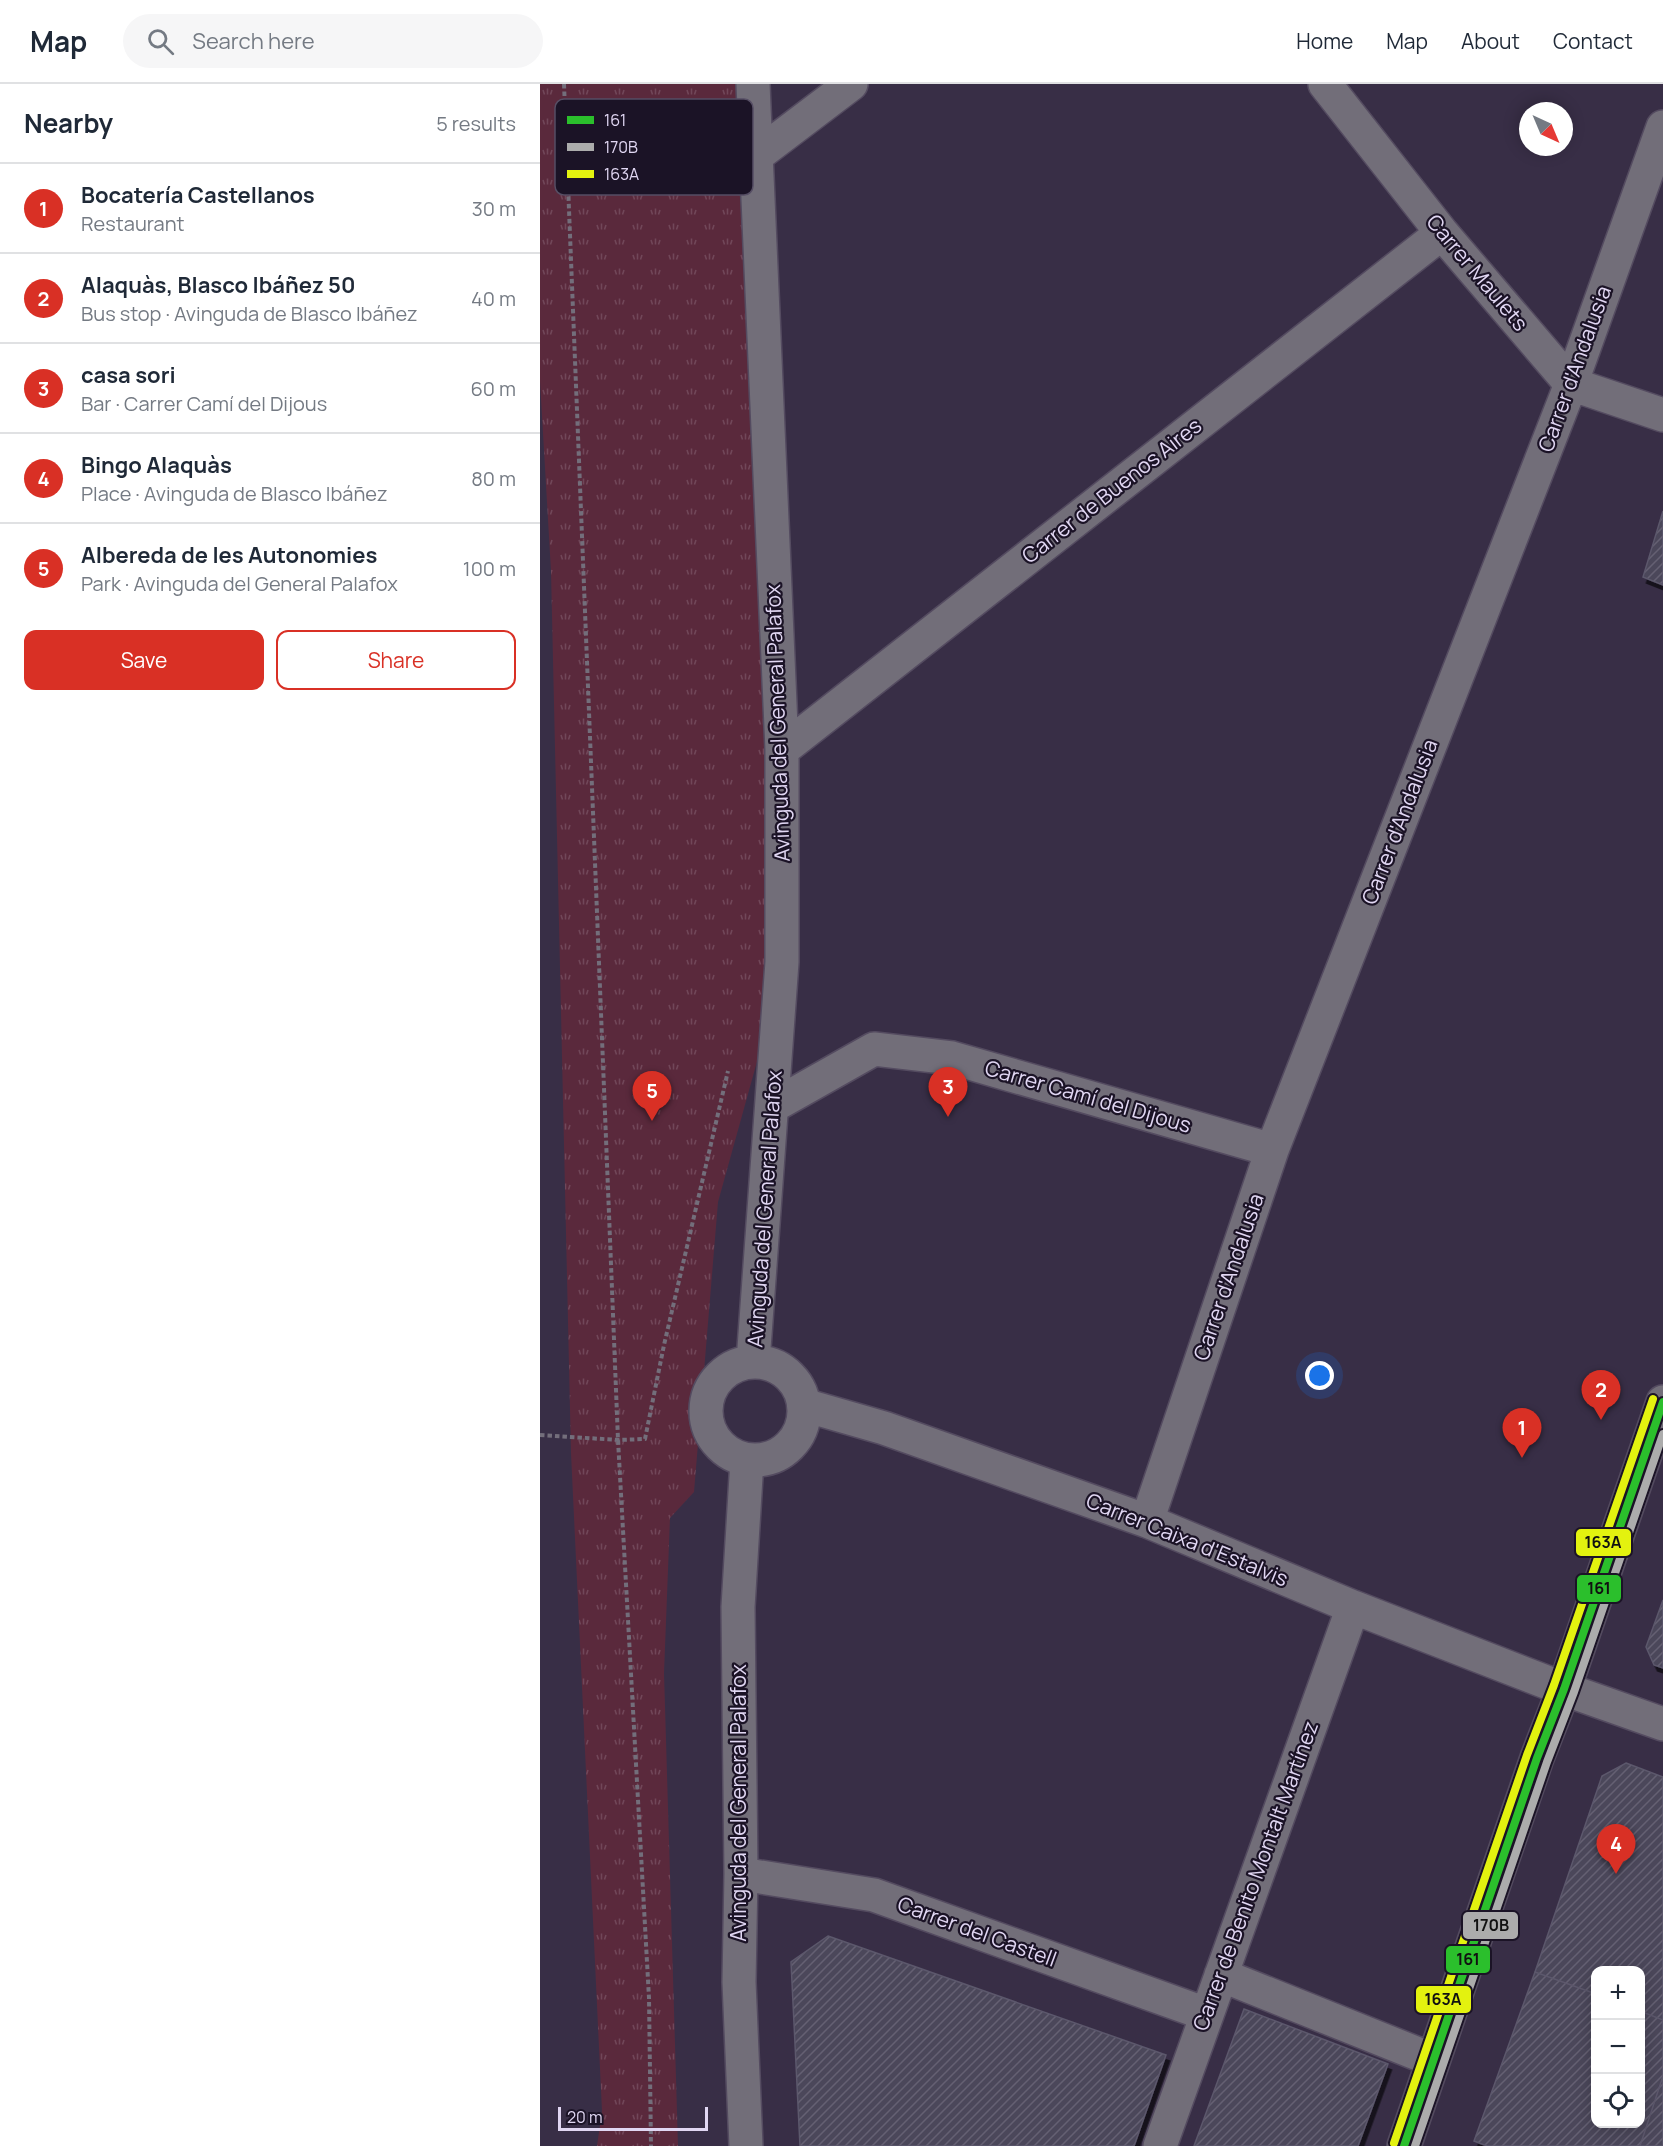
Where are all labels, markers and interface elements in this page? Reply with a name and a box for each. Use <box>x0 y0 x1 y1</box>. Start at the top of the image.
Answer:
search box <box>123 14 543 68</box>
text: Map <box>30 22 87 60</box>
icon: search <box>144 25 177 58</box>
text: Search here <box>192 26 315 56</box>
text: Home <box>1296 27 1353 55</box>
text: Map <box>1386 27 1428 55</box>
text: About <box>1461 27 1520 55</box>
text: Contact <box>1553 27 1633 55</box>
legend <box>555 99 753 195</box>
north arrow <box>1519 102 1573 156</box>
text: Nearby <box>24 105 113 141</box>
text: 161 <box>604 109 626 131</box>
text: 5 results <box>436 110 516 137</box>
text: 170B <box>604 136 638 158</box>
text: 163A <box>604 163 639 185</box>
text: Bocatería Castellanos <box>81 180 315 210</box>
text: 1 <box>39 195 48 222</box>
text: 30 m <box>472 195 516 222</box>
street label: Carrer Maulets <box>1421 208 1535 337</box>
text: Restaurant <box>81 210 185 237</box>
text: Alaquàs, Blasco Ibáñez 50 <box>81 270 355 300</box>
street label: Carrer d'Andalusia <box>1531 282 1617 456</box>
text: 2 <box>38 285 49 312</box>
text: 40 m <box>471 285 516 312</box>
text: Bus stop · Avinguda de Blasco Ibáñez <box>81 300 418 327</box>
text: casa sori <box>81 360 176 390</box>
text: 3 <box>38 375 49 402</box>
text: 60 m <box>470 375 516 402</box>
text: Bar · Carrer Camí del Dijous <box>81 390 327 417</box>
street label: Carrer de Buenos Aires <box>1016 411 1207 569</box>
text: Bingo Alaquàs <box>81 450 232 480</box>
text: 4 <box>37 465 50 492</box>
text: 80 m <box>471 465 516 492</box>
text: Place · Avinguda de Blasco Ibáñez <box>81 480 388 507</box>
text: Albereda de les Autonomies <box>81 540 377 570</box>
text: 5 <box>38 555 49 582</box>
text: 100 m <box>463 555 516 582</box>
text: Park · Avinguda del General Palafox <box>81 570 398 597</box>
street label: Avinguda del General Palafox <box>758 584 796 862</box>
button: Save <box>24 630 264 690</box>
button: Share <box>276 630 516 690</box>
street label: Carrer d'Andalusia <box>1355 735 1443 908</box>
street label: Carrer Camí del Dijous <box>982 1053 1195 1139</box>
pin: 3 <box>928 1068 968 1117</box>
street label: Avinguda del General Palafox <box>740 1069 788 1348</box>
pin: 5 <box>632 1072 672 1121</box>
street label: Carrer d'Andalusia <box>1186 1189 1270 1364</box>
your location <box>1305 1361 1334 1390</box>
pin: 2 <box>1582 1370 1620 1420</box>
pin: 1 <box>1502 1408 1542 1458</box>
street label: Carrer Caixa d'Estalvis <box>1082 1486 1292 1592</box>
line badge: 163A <box>1575 1528 1632 1557</box>
text: 163A <box>1585 1531 1622 1553</box>
line badge: 161 <box>1576 1574 1622 1603</box>
text: 161 <box>1587 1577 1611 1599</box>
street label: Avinguda del General Palafox <box>724 1664 752 1942</box>
street label: Carrer de Benito Montalt Martínez <box>1186 1717 1324 2034</box>
pin: 4 <box>1596 1824 1636 1874</box>
street label: Carrer del Castell <box>894 1889 1061 1973</box>
line badge: 170B <box>1462 1911 1519 1940</box>
text: 170B <box>1473 1914 1509 1936</box>
line badge: 161 <box>1445 1945 1491 1974</box>
text: 161 <box>1456 1948 1480 1970</box>
map controls <box>1591 1966 1645 2128</box>
button: + <box>1591 1966 1645 2020</box>
line badge: 163A <box>1415 1985 1472 2014</box>
text: 163A <box>1425 1988 1462 2010</box>
button: − <box>1591 2020 1645 2074</box>
button: locate <box>1591 2074 1645 2128</box>
scale bar <box>558 2104 708 2132</box>
text: 20 m <box>567 2106 603 2128</box>

